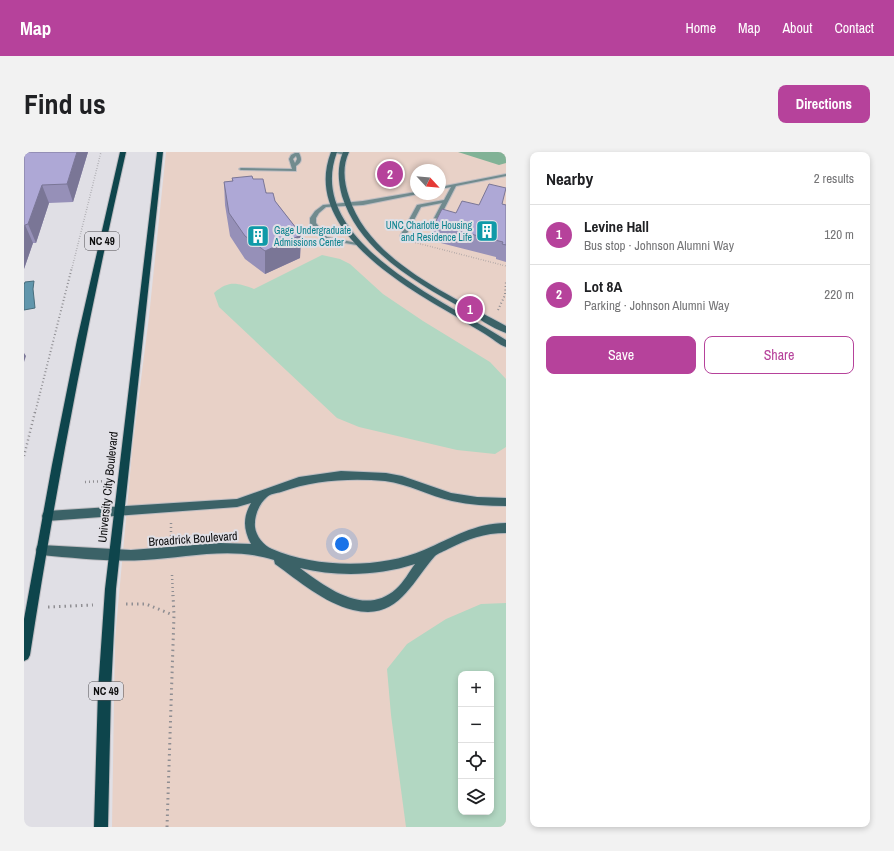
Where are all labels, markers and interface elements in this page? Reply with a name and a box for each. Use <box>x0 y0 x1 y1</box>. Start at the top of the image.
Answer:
text: Map <box>20 15 51 41</box>
text: Home <box>685 19 716 37</box>
text: Map <box>738 19 760 37</box>
text: About <box>782 19 812 37</box>
text: Contact <box>834 19 874 37</box>
text: Find us <box>24 85 106 123</box>
button: Directions <box>778 85 870 123</box>
pin: 2 <box>377 159 403 189</box>
north arrow <box>410 164 446 200</box>
text: Nearby <box>546 167 593 190</box>
text: 2 results <box>814 170 854 187</box>
text: Levine Hall <box>584 216 649 237</box>
building icon: UNC Charlotte Housing and Residence Life <box>474 218 500 244</box>
place label: UNC Charlotte Housing and Residence Life <box>386 219 472 244</box>
building icon: Gage Undergraduate Admissions Center <box>245 223 271 249</box>
place label: Gage Undergraduate Admissions Center <box>273 224 351 249</box>
text: 1 <box>556 226 562 243</box>
text: 120 m <box>824 226 854 243</box>
road number: NC 49 <box>85 232 119 250</box>
text: Bus stop · Johnson Alumni Way <box>584 237 734 254</box>
text: Lot 8A <box>584 276 622 297</box>
text: 2 <box>556 286 562 303</box>
text: 220 m <box>824 286 854 303</box>
pin: 1 <box>457 294 483 324</box>
text: Parking · Johnson Alumni Way <box>584 297 729 314</box>
button: Save <box>546 336 696 374</box>
button: Share <box>704 336 854 374</box>
street label: University City Boulevard <box>94 431 122 543</box>
street label: Broadrick Boulevard <box>148 528 238 550</box>
your location <box>332 534 352 554</box>
map controls <box>458 671 494 815</box>
button: + <box>458 671 494 707</box>
road number: NC 49 <box>89 682 123 700</box>
button: − <box>458 707 494 743</box>
button: locate <box>458 743 494 779</box>
button: layers <box>458 779 494 815</box>

